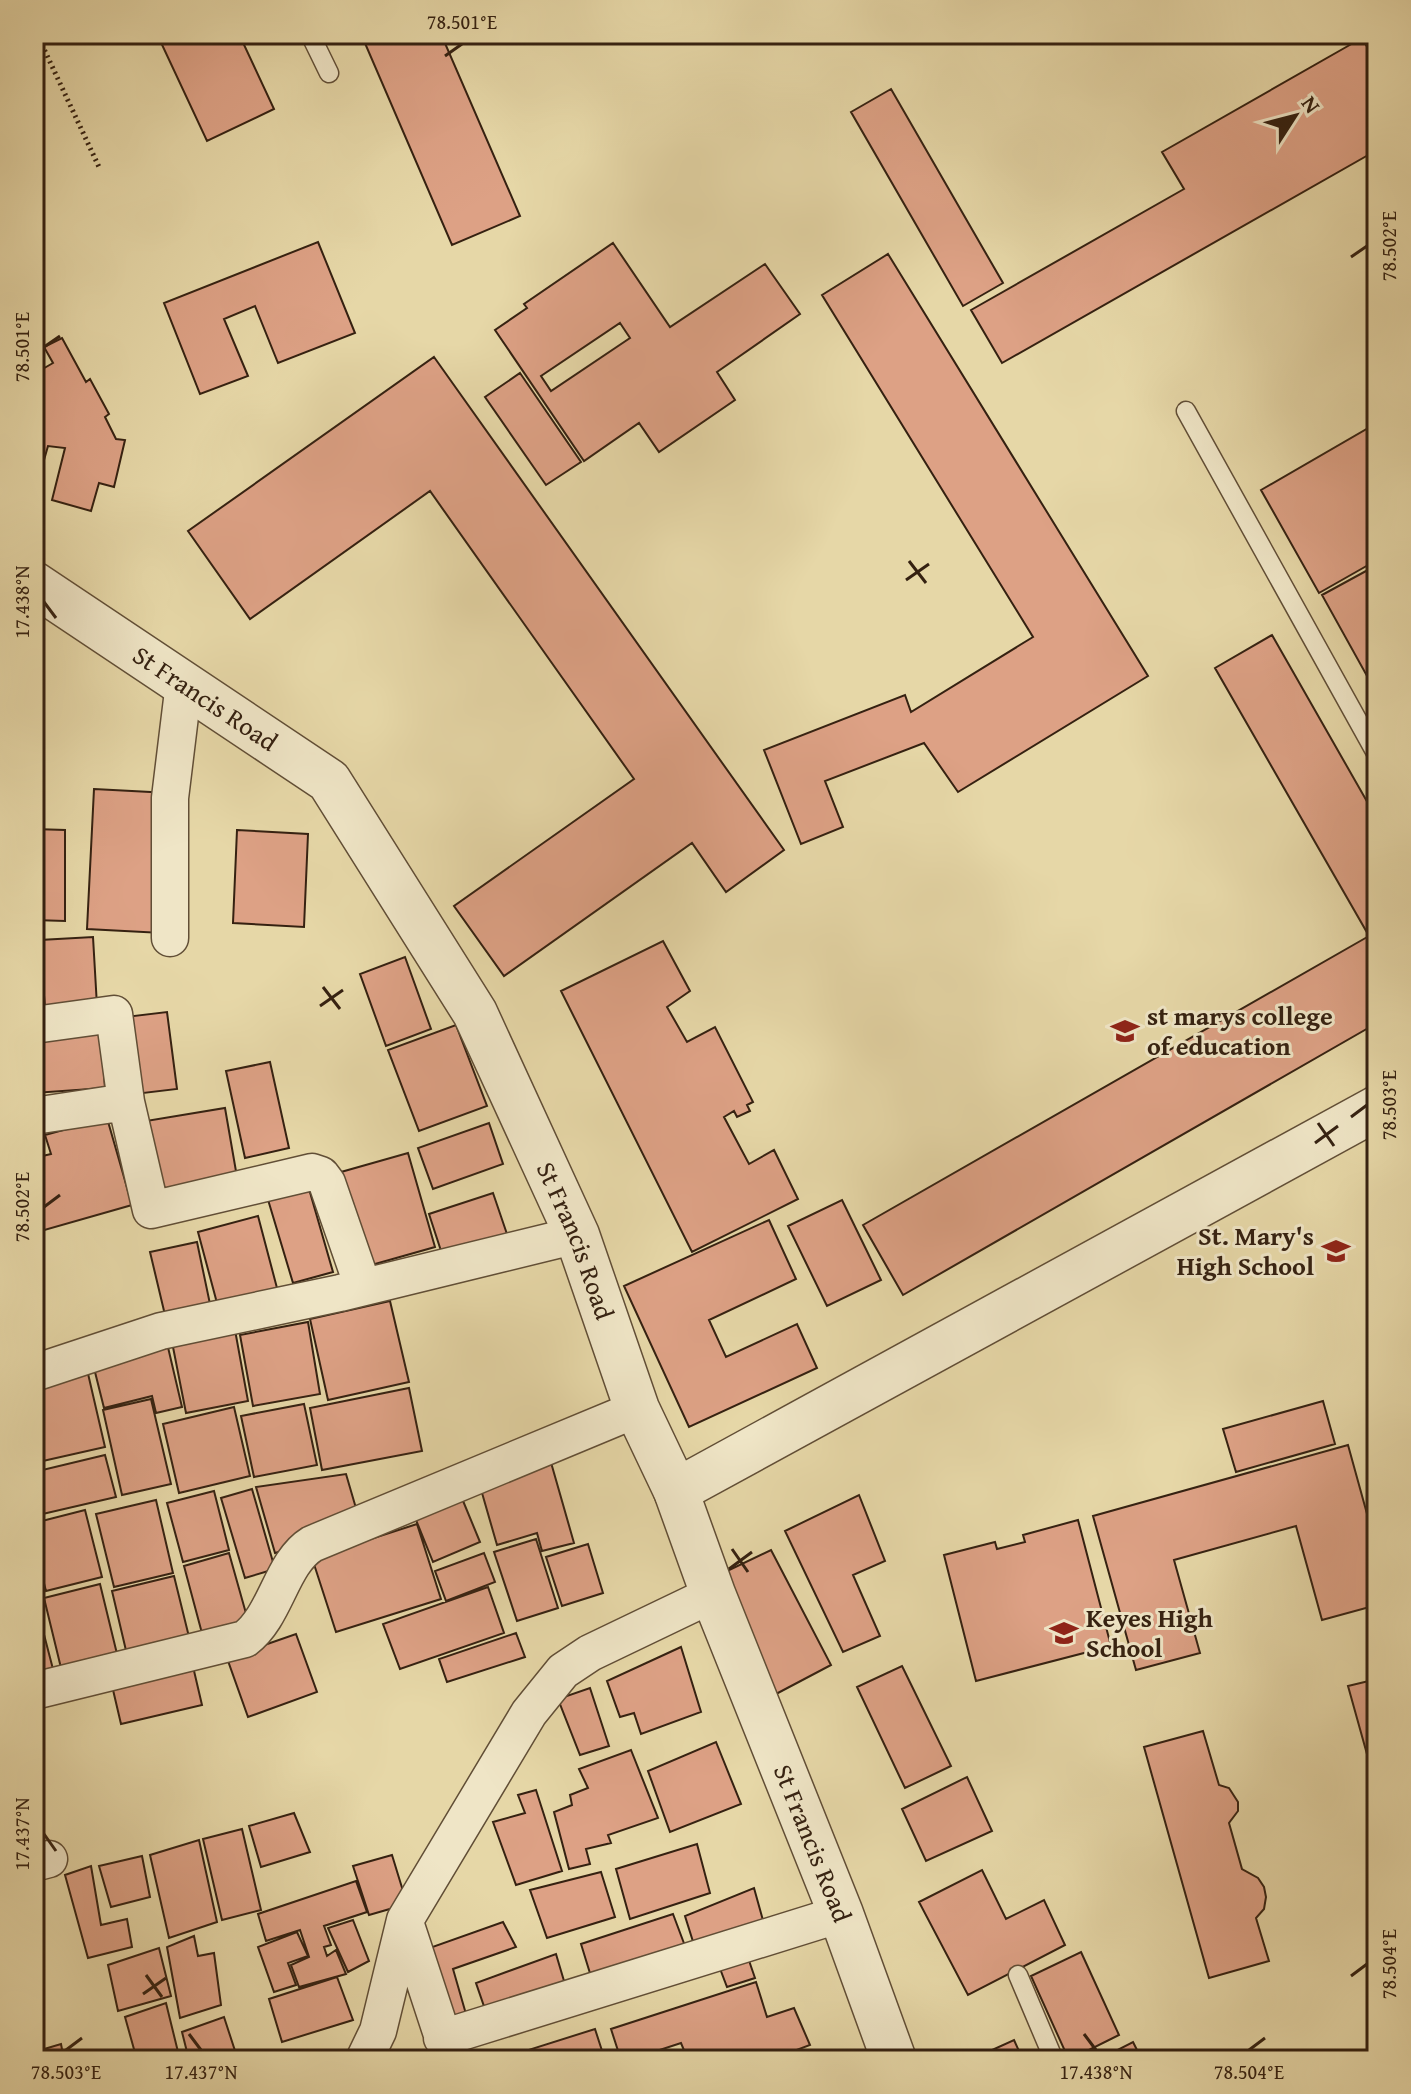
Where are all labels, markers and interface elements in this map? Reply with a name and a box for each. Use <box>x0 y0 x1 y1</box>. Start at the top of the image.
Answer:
text: 78.501°E <box>427 7 497 36</box>
north arrow <box>1255 76 1335 156</box>
text: N <box>1294 89 1329 120</box>
text: 78.502°E <box>1374 211 1403 281</box>
text: 78.501°E <box>7 312 36 382</box>
text: 17.438°N <box>7 565 36 639</box>
street label: St Francis Road <box>125 635 286 761</box>
place label: st marys college of education <box>1147 996 1333 1065</box>
school or university icon: st marys college of education <box>1110 1016 1140 1046</box>
text: 78.503°E <box>1374 1070 1403 1140</box>
street label: St Francis Road <box>527 1155 625 1325</box>
text: 78.502°E <box>7 1172 36 1242</box>
place label: St. Mary's High School <box>1177 1216 1314 1285</box>
school or university icon: St. Mary's High School <box>1321 1236 1351 1266</box>
place label: Keyes High School <box>1086 1598 1213 1667</box>
school or university icon: Keyes High School <box>1049 1618 1079 1648</box>
street label: St Francis Road <box>764 1758 862 1928</box>
text: 17.437°N <box>7 1797 36 1871</box>
text: 78.504°E <box>1374 1929 1403 1999</box>
text: 78.503°E <box>31 2057 101 2086</box>
text: 17.437°N <box>164 2057 238 2086</box>
text: 17.438°N <box>1059 2057 1133 2086</box>
text: 78.504°E <box>1214 2057 1284 2086</box>

